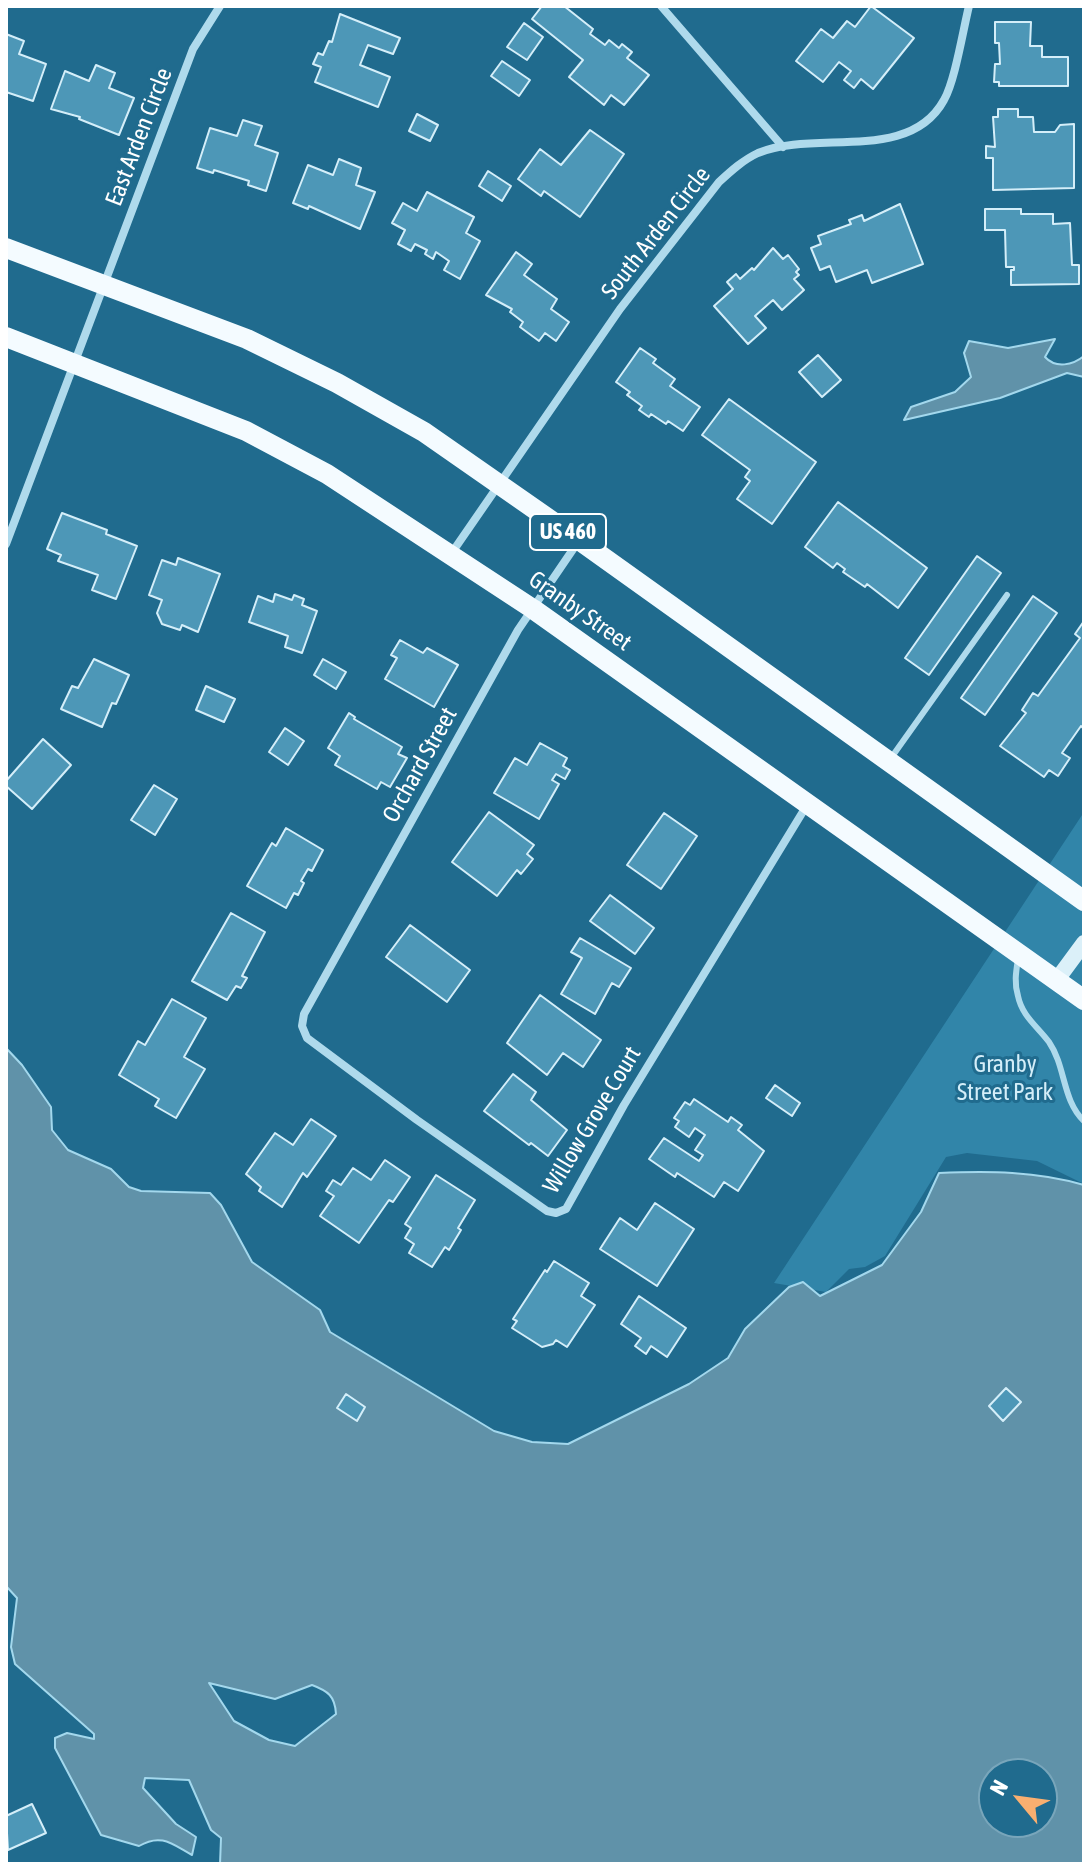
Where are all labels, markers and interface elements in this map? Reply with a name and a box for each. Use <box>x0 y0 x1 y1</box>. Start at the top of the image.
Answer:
street label: East Arden Circle <box>100 64 178 210</box>
street label: South Arden Circle <box>595 161 717 305</box>
road number: US 460 <box>530 514 606 550</box>
street label: Granby Street <box>523 565 637 657</box>
street label: Orchard Street <box>377 702 463 828</box>
street label: Willow Grove Court <box>537 1041 647 1199</box>
park label: Granby Street Park <box>957 1050 1053 1106</box>
north arrow <box>978 1758 1058 1838</box>
text: N <box>984 1775 1013 1799</box>

